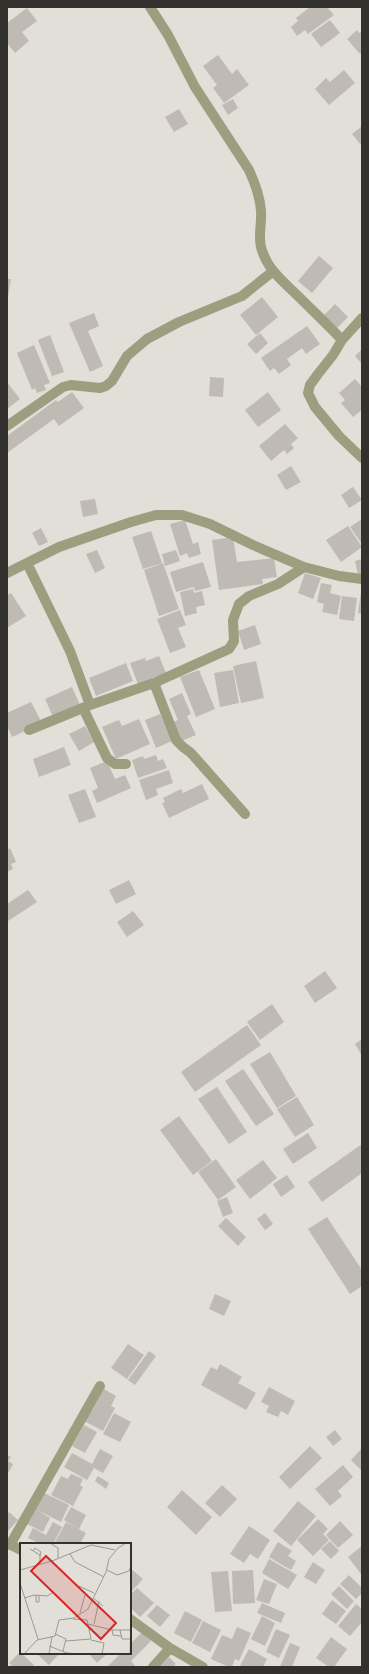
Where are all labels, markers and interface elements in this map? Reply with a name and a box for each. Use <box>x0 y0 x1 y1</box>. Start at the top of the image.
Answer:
inset map <box>20 1543 131 1654</box>

